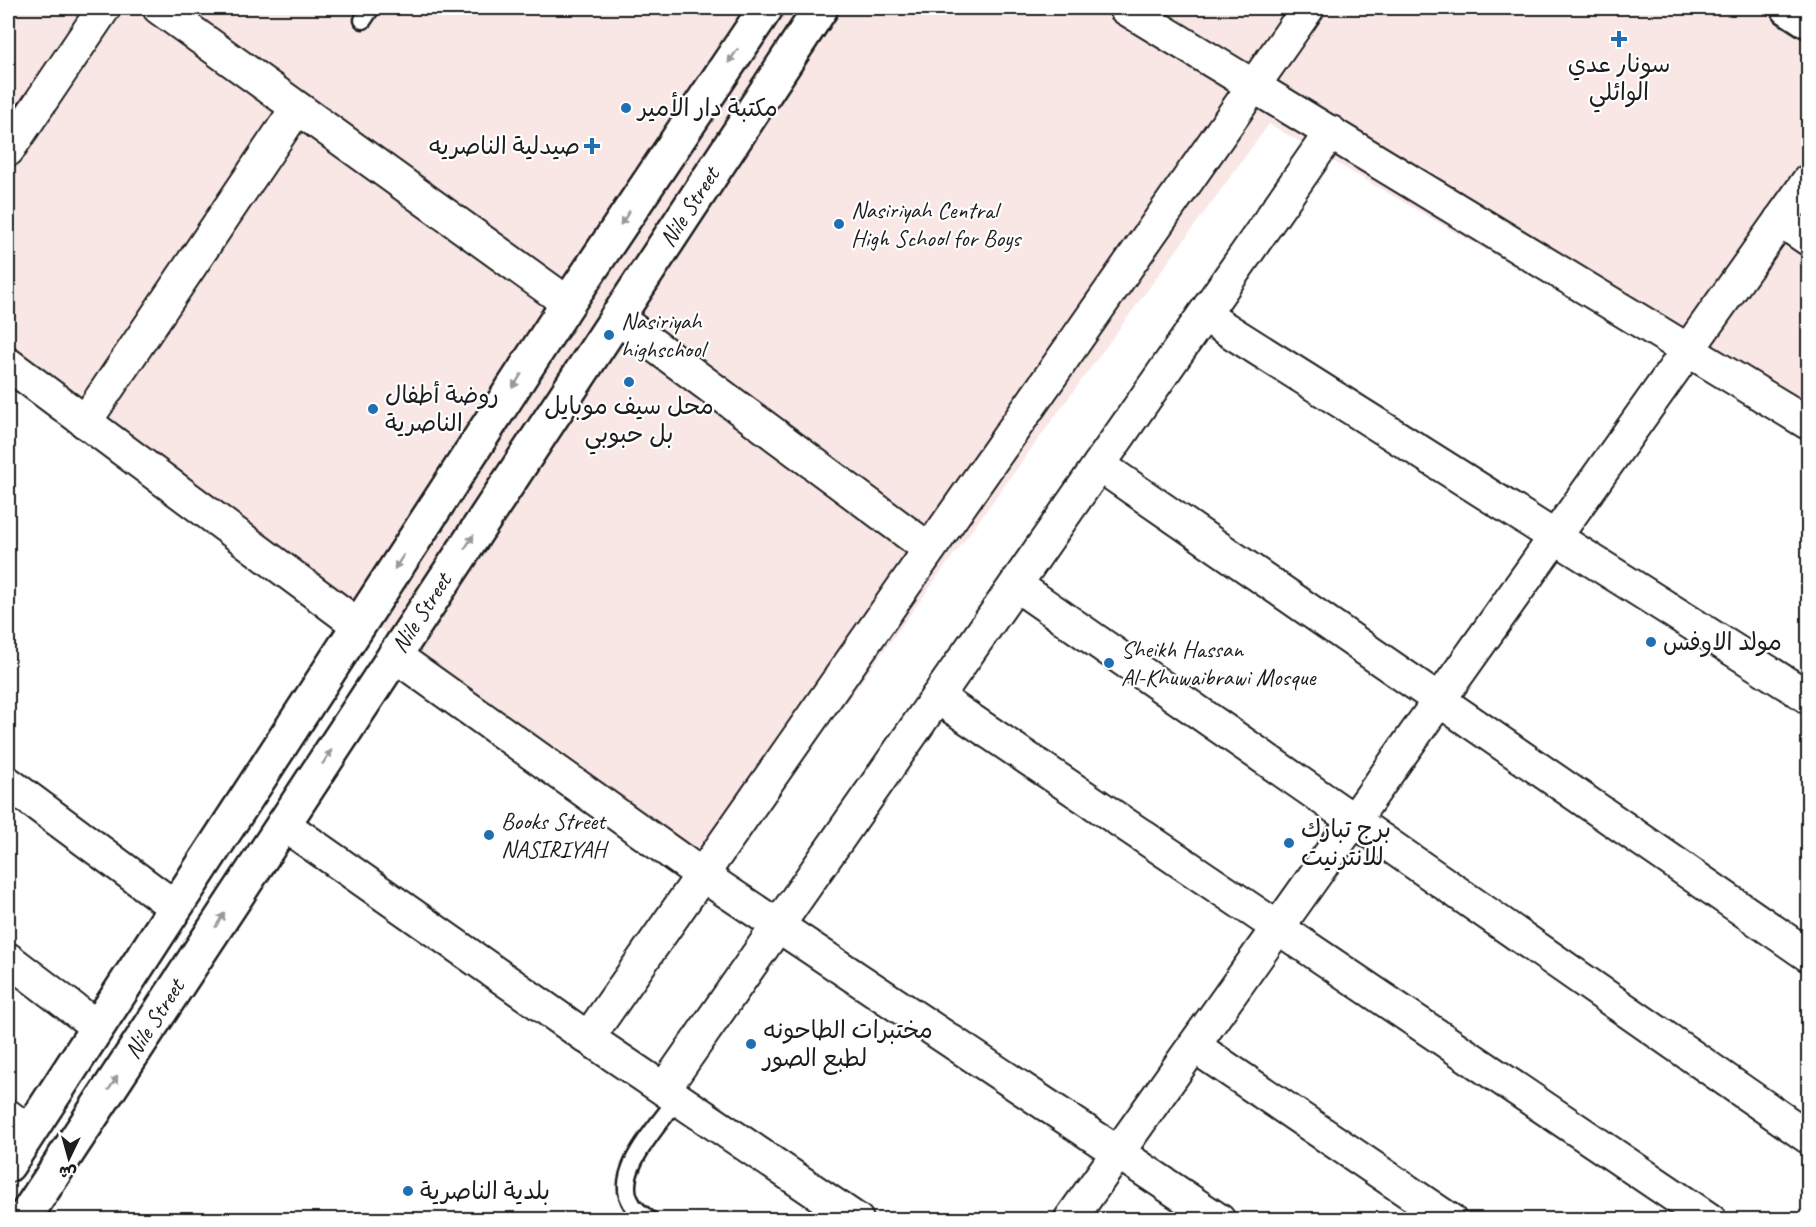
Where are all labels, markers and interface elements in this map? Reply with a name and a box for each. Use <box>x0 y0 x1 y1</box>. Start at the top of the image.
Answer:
marker: سونار عدي الوائلي <box>1610 30 1628 48</box>
one-way arrow <box>728 48 739 64</box>
place label: سونار عدي الوائلي <box>1568 49 1670 113</box>
place label: مكتبة دار الأمير <box>636 91 778 123</box>
marker: مكتبة دار الأمير <box>619 101 633 115</box>
place label: صيدلية الناصريه <box>429 131 580 161</box>
marker: صيدلية الناصريه <box>585 139 599 153</box>
street label: Nile Street <box>652 160 727 252</box>
place label: Nasiriyah Central High School for Boys <box>851 195 1022 253</box>
one-way arrow <box>620 210 631 226</box>
marker: Nasiriyah Central High School for Boys <box>832 217 846 231</box>
place label: Nasiriyah highschool <box>621 306 708 364</box>
marker: Nasiriyah highschool <box>602 328 616 342</box>
one-way arrow <box>512 373 523 389</box>
marker: محل سيف موبايل بل حبوبي <box>622 375 636 389</box>
place label: روضة أطفال الناصرية <box>385 380 499 438</box>
place label: محل سيف موبايل بل حبوبي <box>544 391 714 455</box>
marker: روضة أطفال الناصرية <box>366 402 380 416</box>
one-way arrow <box>463 533 474 550</box>
one-way arrow <box>394 554 405 570</box>
street label: Nile Street <box>384 566 459 658</box>
place label: مولد الاوفس <box>1663 627 1782 657</box>
place label: Sheikh Hassan Al-Khuwaibrawi Mosque <box>1121 634 1317 692</box>
marker: مولد الاوفس <box>1644 635 1658 649</box>
marker: Sheikh Hassan Al-Khuwaibrawi Mosque <box>1102 656 1116 670</box>
one-way arrow <box>321 749 332 765</box>
place label: Books Street NASIRIYAH <box>501 806 609 864</box>
place label: برج تبارك للانترنيت <box>1301 814 1391 872</box>
marker: Books Street NASIRIYAH <box>482 828 496 842</box>
marker: برج تبارك للانترنيت <box>1282 836 1296 850</box>
one-way arrow <box>214 912 225 928</box>
street label: Nile Street <box>117 972 192 1064</box>
place label: مختبرات الطاحونه لطبع الصور <box>761 1015 933 1075</box>
marker: مختبرات الطاحونه لطبع الصور <box>744 1037 758 1051</box>
one-way arrow <box>107 1075 118 1091</box>
north arrow <box>39 1128 99 1188</box>
text: ش <box>58 1161 77 1183</box>
place label: بلدية الناصرية <box>420 1176 550 1206</box>
marker: بلدية الناصرية <box>401 1184 415 1198</box>

